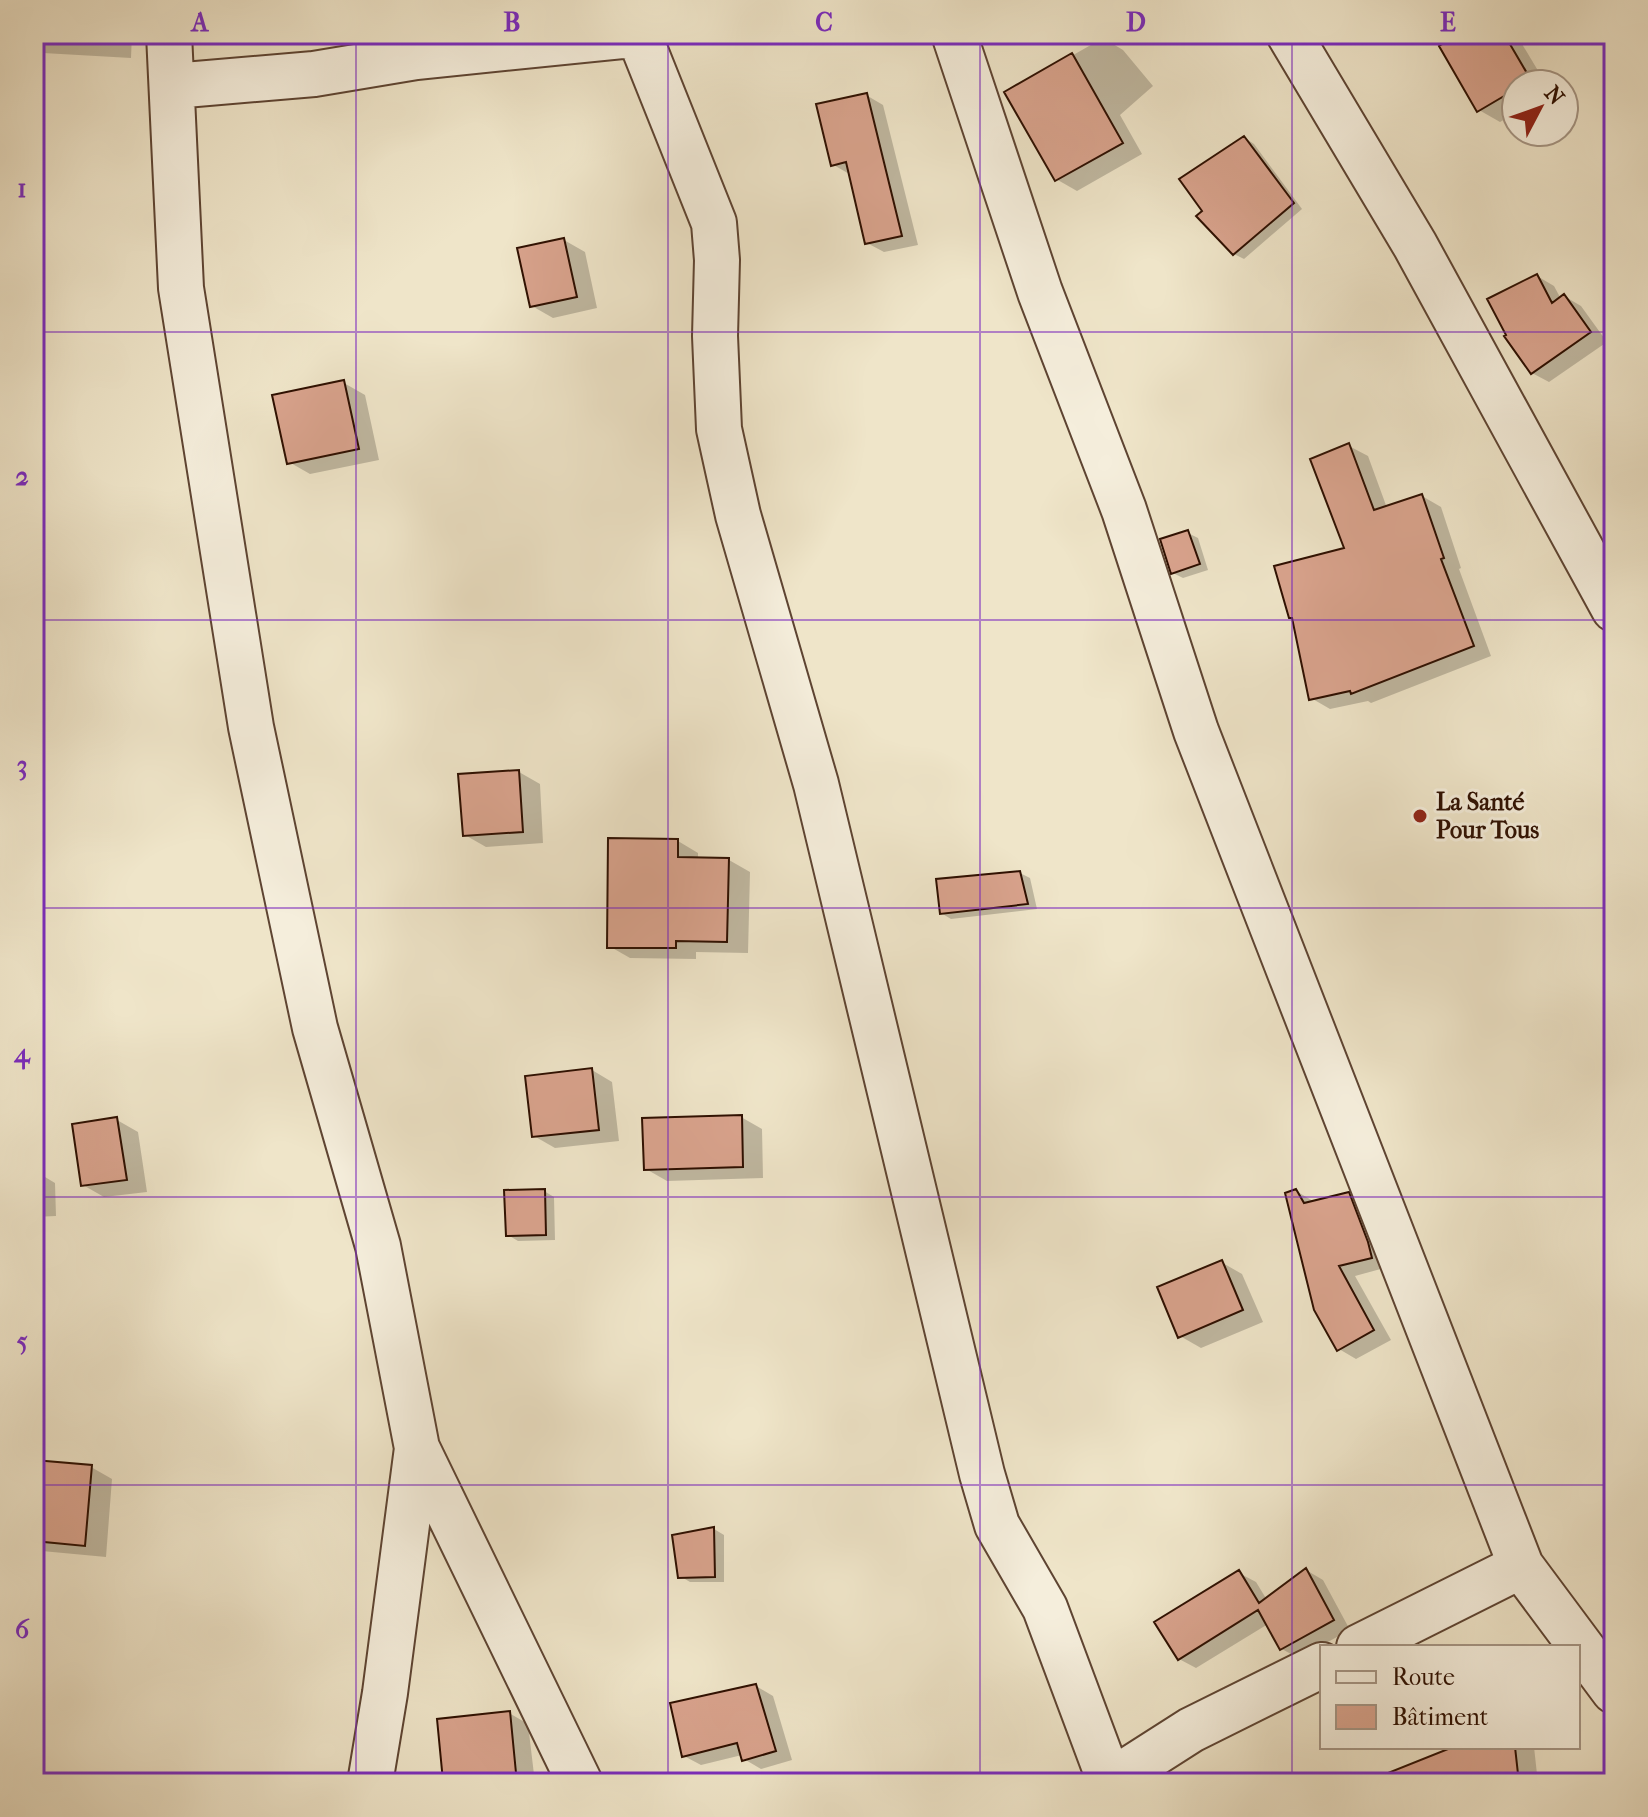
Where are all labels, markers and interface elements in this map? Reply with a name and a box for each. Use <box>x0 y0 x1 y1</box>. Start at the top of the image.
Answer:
text: A <box>190 7 210 38</box>
text: B <box>504 7 521 38</box>
text: C <box>815 7 833 38</box>
text: D <box>1126 7 1146 38</box>
text: E <box>1440 7 1456 38</box>
north arrow <box>1500 68 1580 148</box>
text: N <box>1539 81 1570 111</box>
text: 1 <box>17 173 27 204</box>
text: 2 <box>15 461 29 492</box>
text: 3 <box>17 750 27 781</box>
place label: La Santé Pour Tous <box>1436 788 1539 844</box>
marker: La Santé Pour Tous <box>1411 807 1429 825</box>
text: 4 <box>13 1038 31 1070</box>
text: 5 <box>16 1326 28 1357</box>
text: 6 <box>15 1614 30 1645</box>
legend <box>1320 1645 1580 1749</box>
text: Route <box>1392 1663 1455 1691</box>
text: Bâtiment <box>1392 1703 1489 1731</box>

